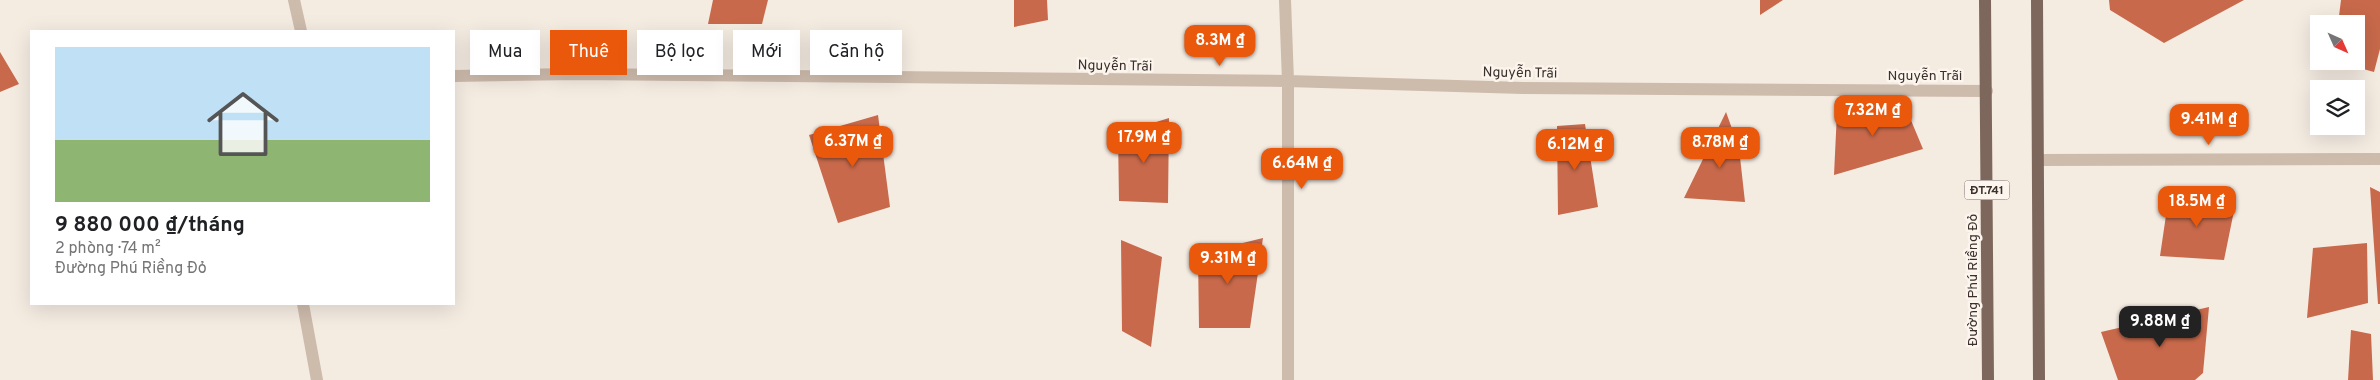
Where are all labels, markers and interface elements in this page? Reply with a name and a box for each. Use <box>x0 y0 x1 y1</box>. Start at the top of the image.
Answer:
north arrow <box>2310 15 2365 70</box>
map controls <box>2310 15 2365 135</box>
pin: 8.3M ₫ <box>1179 24 1261 67</box>
chip: Mua <box>470 30 540 75</box>
chip: Thuê <box>550 30 627 75</box>
chip: Bộ lọc <box>637 30 723 75</box>
chip: Mới <box>733 30 800 75</box>
chip: Căn hộ <box>810 30 902 75</box>
text: 8.3M ₫ <box>1195 31 1245 51</box>
street label: Nguyễn Trãi <box>1077 56 1153 76</box>
street label: Nguyễn Trãi <box>1482 63 1558 83</box>
street label: Nguyễn Trãi <box>1888 67 1962 85</box>
icon: home <box>198 79 288 169</box>
button: layers <box>2310 80 2365 135</box>
pin: 7.32M ₫ <box>1827 94 1919 137</box>
text: 7.32M ₫ <box>1845 101 1901 121</box>
pin: 9.41M ₫ <box>2163 104 2255 146</box>
text: 9.41M ₫ <box>2181 110 2237 130</box>
pin: 17.9M ₫ <box>1098 121 1190 164</box>
pin: 6.37M ₫ <box>807 126 899 168</box>
pin: 8.78M ₫ <box>1674 126 1766 169</box>
text: 17.9M ₫ <box>1118 128 1170 148</box>
pin: 6.12M ₫ <box>1529 128 1621 171</box>
text: 6.37M ₫ <box>824 132 882 152</box>
text: 8.78M ₫ <box>1692 133 1748 153</box>
text: 6.12M ₫ <box>1547 135 1603 155</box>
pin: 6.64M ₫ <box>1256 148 1348 190</box>
text: 6.64M ₫ <box>1272 154 1332 174</box>
road number: ĐT.741 <box>1964 180 2010 200</box>
pin: 18.5M ₫ <box>2151 186 2243 228</box>
text: 18.5M ₫ <box>2169 192 2225 212</box>
text: 9 880 000 ₫/tháng <box>55 212 245 239</box>
street label: Đường Phú Riềng Đỏ <box>1965 213 1982 346</box>
text: 2 phòng · 74 m² <box>55 239 161 259</box>
pin: 9.31M ₫ <box>1182 242 1274 285</box>
text: 9.31M ₫ <box>1200 249 1256 269</box>
text: Đường Phú Riềng Đỏ <box>55 259 207 279</box>
pin: 9.88M ₫ <box>2114 306 2206 348</box>
text: 9.88M ₫ <box>2130 312 2190 332</box>

